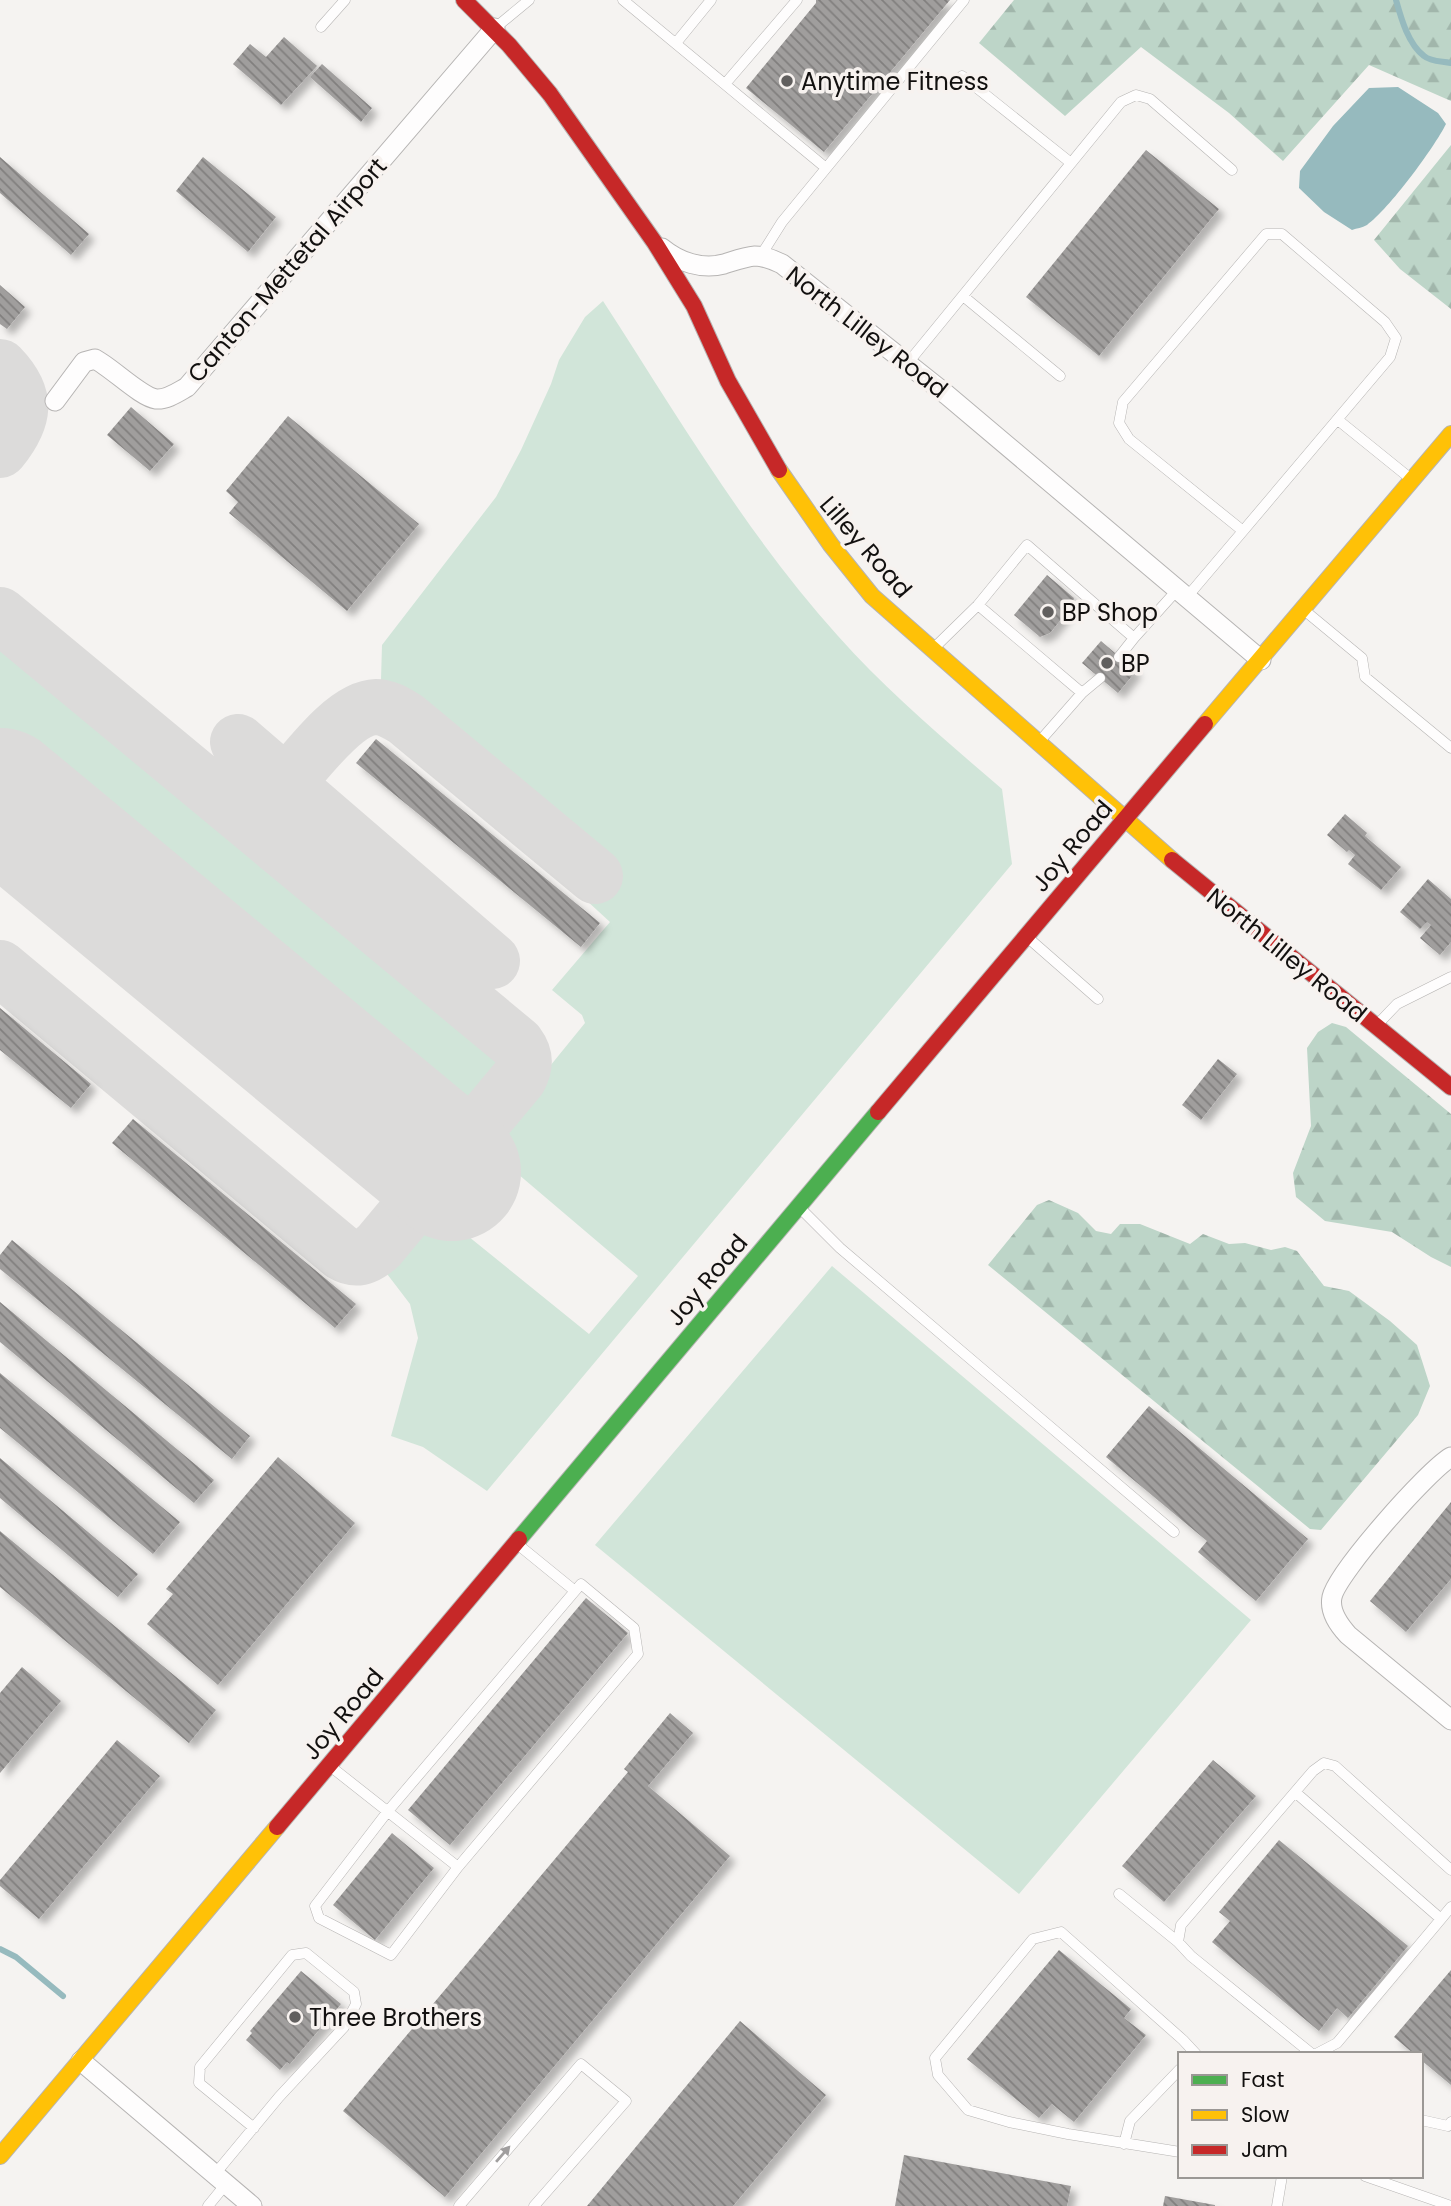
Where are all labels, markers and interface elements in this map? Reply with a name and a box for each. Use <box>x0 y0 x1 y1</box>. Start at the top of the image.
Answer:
place label: Anytime Fitness <box>801 65 989 98</box>
marker: Anytime Fitness <box>779 73 795 89</box>
street label: Canton-Mettetal Airport <box>180 150 394 390</box>
street label: North Lilley Road <box>779 258 955 406</box>
street label: Lilley Road <box>812 489 920 605</box>
place label: BP Shop <box>1062 596 1158 629</box>
marker: BP Shop <box>1040 604 1056 620</box>
place label: BP <box>1121 647 1150 680</box>
marker: BP <box>1099 655 1115 671</box>
street label: Joy Road <box>1024 793 1120 899</box>
street label: North Lilley Road <box>1200 880 1374 1030</box>
street label: Joy Road <box>659 1227 755 1333</box>
street label: Joy Road <box>295 1661 391 1767</box>
place label: Three Brothers <box>309 2001 482 2034</box>
marker: Three Brothers <box>287 2009 303 2025</box>
legend <box>1178 2052 1423 2178</box>
text: Fast <box>1241 2065 1284 2094</box>
text: Slow <box>1241 2100 1289 2129</box>
text: Jam <box>1241 2135 1288 2164</box>
one-way arrow <box>495 2146 510 2163</box>

